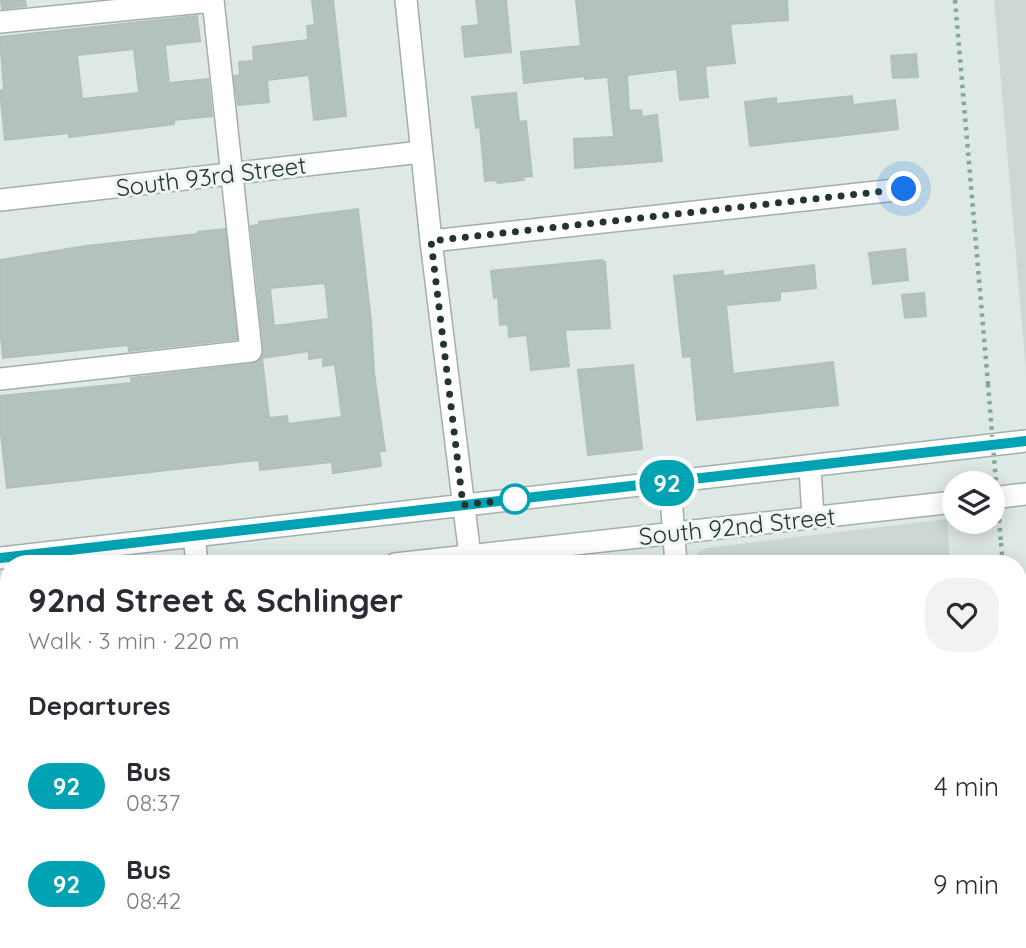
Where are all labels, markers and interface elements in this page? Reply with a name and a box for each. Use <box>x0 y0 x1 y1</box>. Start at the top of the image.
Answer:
street label: South 93rd Street <box>114 149 308 203</box>
your location <box>886 171 921 206</box>
line badge: 92 <box>636 460 698 506</box>
text: 92 <box>653 468 681 498</box>
map controls <box>942 471 1005 534</box>
button: layers <box>942 471 1005 534</box>
unlabelled marker <box>500 484 530 514</box>
street label: South 92nd Street <box>637 501 837 551</box>
button: heart <box>925 578 999 652</box>
text: 92nd Street & Schlinger <box>28 579 403 620</box>
text: Walk · 3 min · 220 m <box>28 626 240 655</box>
text: Departures <box>28 689 171 722</box>
text: Bus <box>126 755 171 788</box>
text: 4 min <box>934 770 999 803</box>
text: 92 <box>53 771 80 801</box>
text: 08:37 <box>126 788 180 817</box>
text: Bus <box>126 853 171 886</box>
text: 9 min <box>933 868 999 901</box>
text: 92 <box>53 869 80 899</box>
text: 08:42 <box>126 886 181 915</box>

